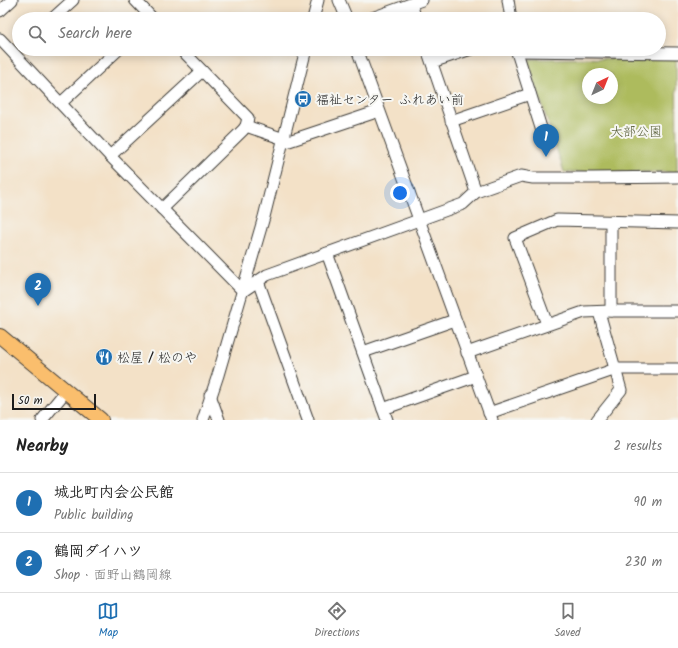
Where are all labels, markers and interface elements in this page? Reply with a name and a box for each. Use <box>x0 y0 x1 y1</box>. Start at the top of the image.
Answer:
search box <box>12 12 666 56</box>
text: Search here <box>58 22 132 46</box>
icon: search <box>26 23 48 45</box>
north arrow <box>582 68 618 104</box>
bus stop icon: 福祉センター ふれあい前 <box>293 89 313 109</box>
place label: 福祉センター ふれあい前 <box>316 90 464 111</box>
park label: 大部公園 <box>610 122 662 143</box>
pin: 1 <box>533 124 559 157</box>
your location <box>390 183 410 203</box>
pin: 2 <box>25 273 51 306</box>
restaurant icon: 松屋 / 松のや <box>94 347 114 367</box>
place label: 松屋 / 松のや <box>117 348 197 369</box>
scale bar <box>12 392 96 411</box>
text: 50 m <box>18 392 43 410</box>
text: Nearby <box>16 433 68 460</box>
text: 2 results <box>614 436 662 457</box>
text: 城北町内会公民館 <box>54 481 174 505</box>
text: 1 <box>27 492 31 513</box>
text: 90 m <box>634 492 662 513</box>
text: Public building <box>54 505 133 526</box>
text: 鶴岡ダイハツ <box>54 540 143 564</box>
text: 2 <box>25 552 33 573</box>
text: 230 m <box>625 552 662 573</box>
text: Shop · 面野山鶴岡線 <box>54 565 171 586</box>
tab: Map <box>97 600 119 642</box>
tab: Directions <box>314 600 360 642</box>
tab: Saved <box>555 600 581 642</box>

